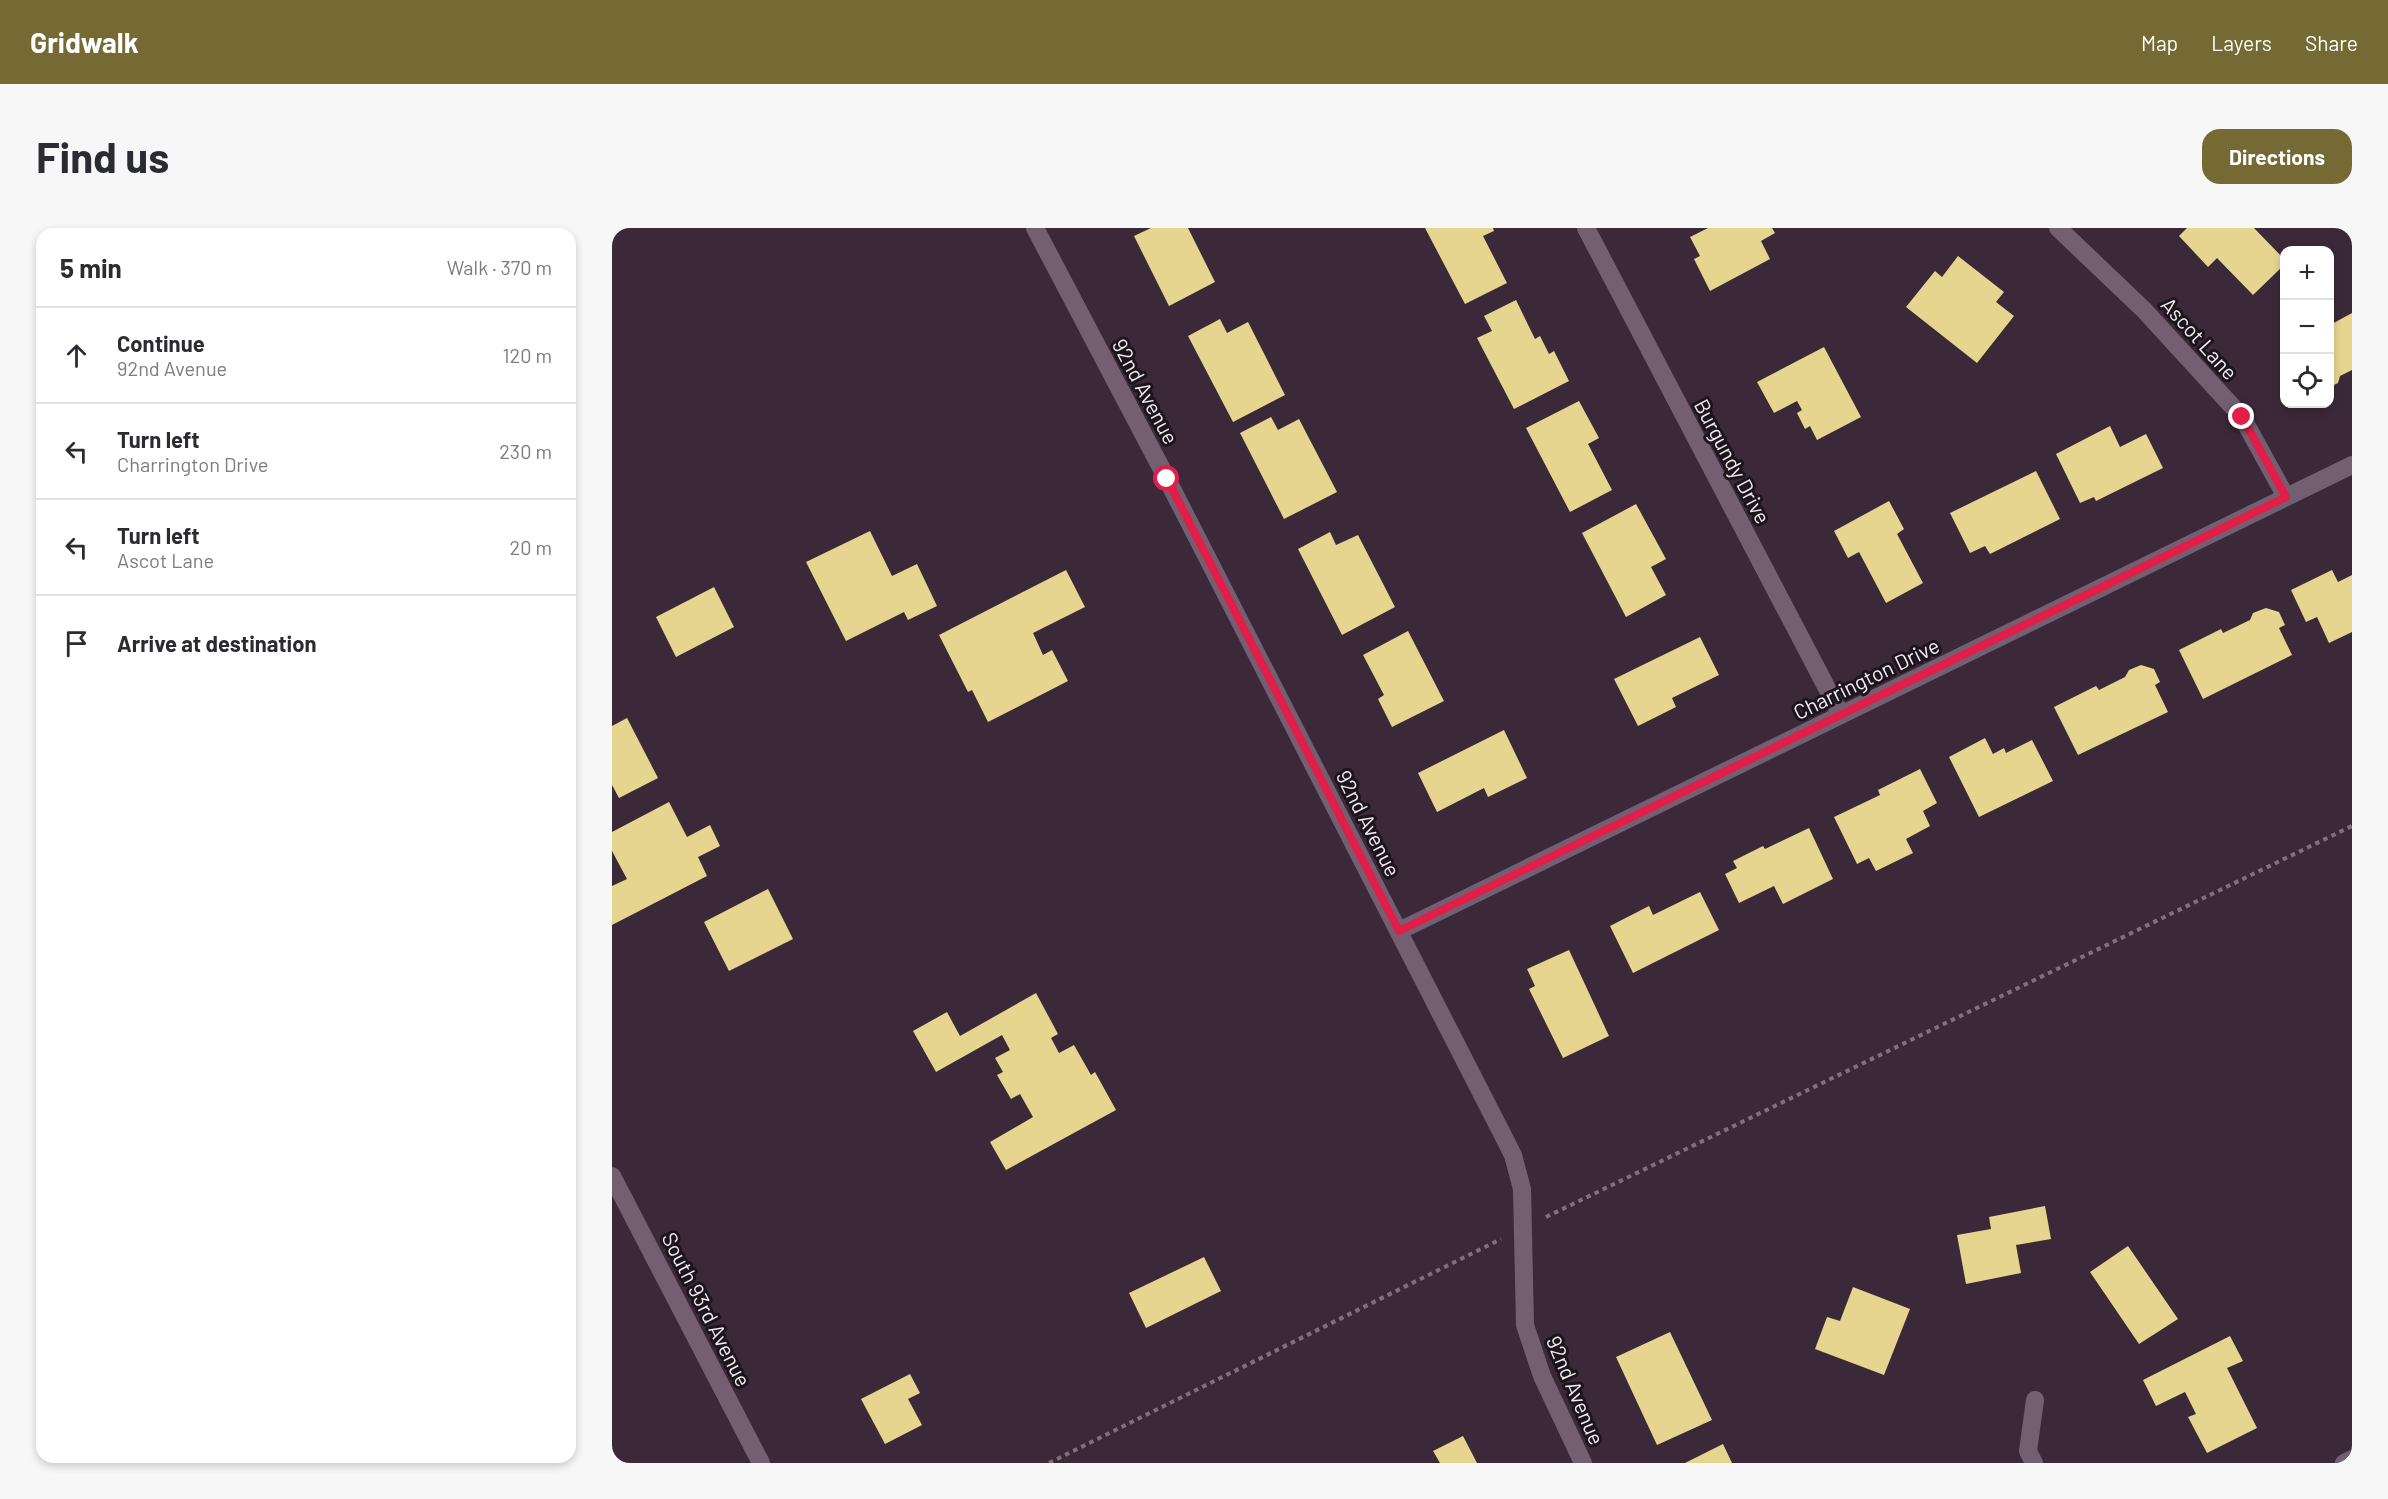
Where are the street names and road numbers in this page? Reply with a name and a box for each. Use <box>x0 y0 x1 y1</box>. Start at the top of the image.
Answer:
street label: Ascot Lane <box>2157 292 2243 384</box>
street label: 92nd Avenue <box>1108 334 1184 448</box>
street label: Burgundy Drive <box>1690 395 1776 527</box>
street label: Charrington Drive <box>1789 632 1943 724</box>
street label: 92nd Avenue <box>1332 766 1406 880</box>
street label: South 93rd Avenue <box>657 1228 757 1390</box>
street label: 92nd Avenue <box>1542 1332 1610 1448</box>

